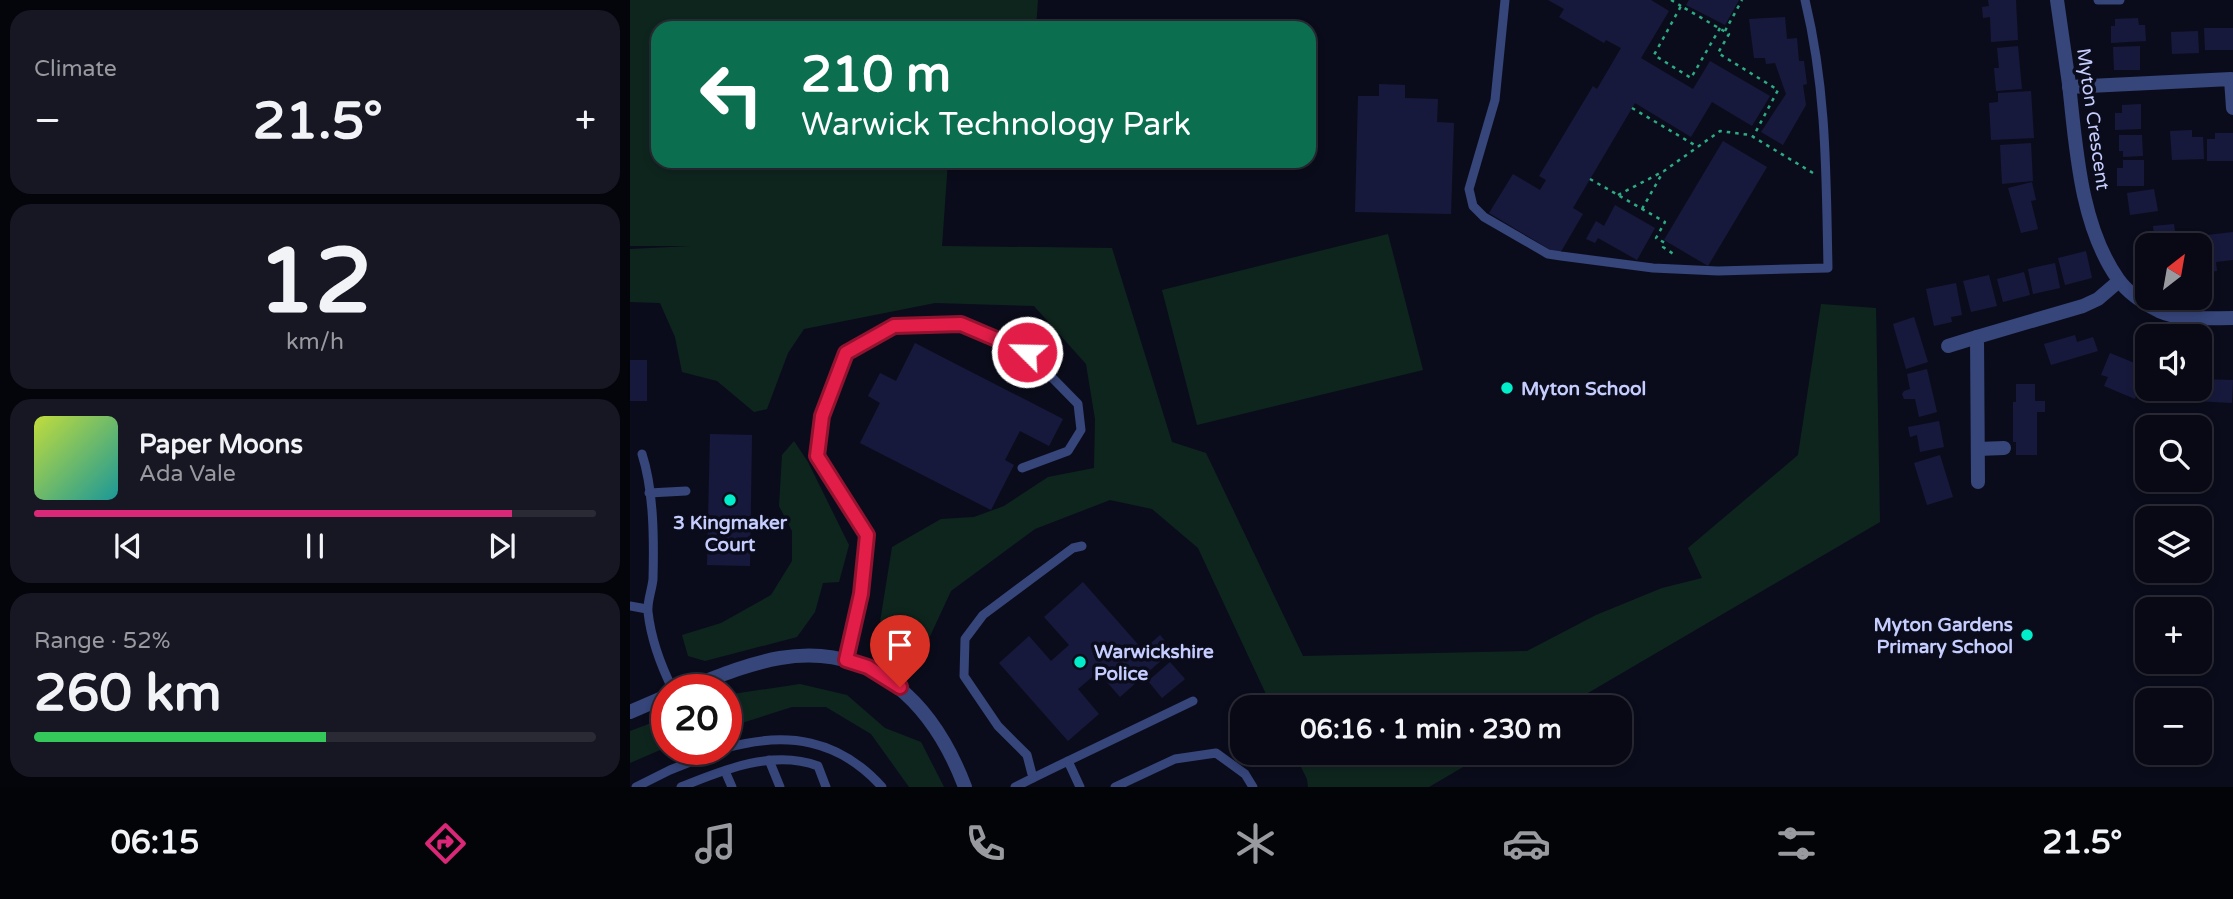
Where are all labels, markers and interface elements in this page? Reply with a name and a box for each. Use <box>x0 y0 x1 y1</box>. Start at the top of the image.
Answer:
text: 210 m <box>801 46 951 105</box>
street label: Myton Crescent <box>2072 47 2114 192</box>
icon: left <box>686 49 777 140</box>
text: Climate <box>34 55 117 83</box>
text: 21.5° <box>253 90 383 153</box>
text: − <box>34 98 61 144</box>
text: + <box>575 98 596 144</box>
text: Warwick Technology Park <box>801 106 1191 144</box>
text: 12 <box>258 227 372 337</box>
north arrow <box>2135 233 2212 310</box>
map controls <box>2135 233 2212 765</box>
position arrow <box>990 315 1064 389</box>
button: sound <box>2135 324 2212 401</box>
text: km/h <box>286 328 344 356</box>
place label: Myton School <box>1521 378 1646 401</box>
marker: Myton School <box>1499 380 1515 396</box>
button: search <box>2135 415 2212 492</box>
text: Paper Moons <box>139 429 303 460</box>
text: Ada Vale <box>139 460 236 488</box>
marker: 3 Kingmaker Court <box>722 492 738 508</box>
button: layers <box>2135 506 2212 583</box>
place label: 3 Kingmaker Court <box>673 512 788 556</box>
icon: previous <box>109 527 147 565</box>
icon: pause <box>296 527 334 565</box>
icon: next <box>483 527 521 565</box>
button: + <box>2135 597 2212 674</box>
place label: Myton Gardens Primary School <box>1874 614 2013 659</box>
pin <box>870 615 930 687</box>
icon: arrive <box>881 626 919 664</box>
text: Range · 52% <box>34 627 170 655</box>
marker: Myton Gardens Primary School <box>2019 627 2035 643</box>
place label: Warwickshire Police <box>1094 641 1214 685</box>
marker: Warwickshire Police <box>1072 654 1088 670</box>
text: 260 km <box>34 662 222 725</box>
speed limit sign: 20 <box>651 674 742 765</box>
button: − <box>2135 688 2212 765</box>
text: 06:16 · 1 min · 230 m <box>1300 714 1562 745</box>
icon: directions <box>421 819 470 868</box>
icon: music <box>691 819 740 868</box>
icon: phone <box>961 819 1010 868</box>
icon: climate <box>1231 819 1280 868</box>
icon: car <box>1502 819 1551 868</box>
icon: filters <box>1772 819 1821 868</box>
text: 06:15 <box>111 824 199 862</box>
text: 21.5° <box>2042 824 2122 862</box>

